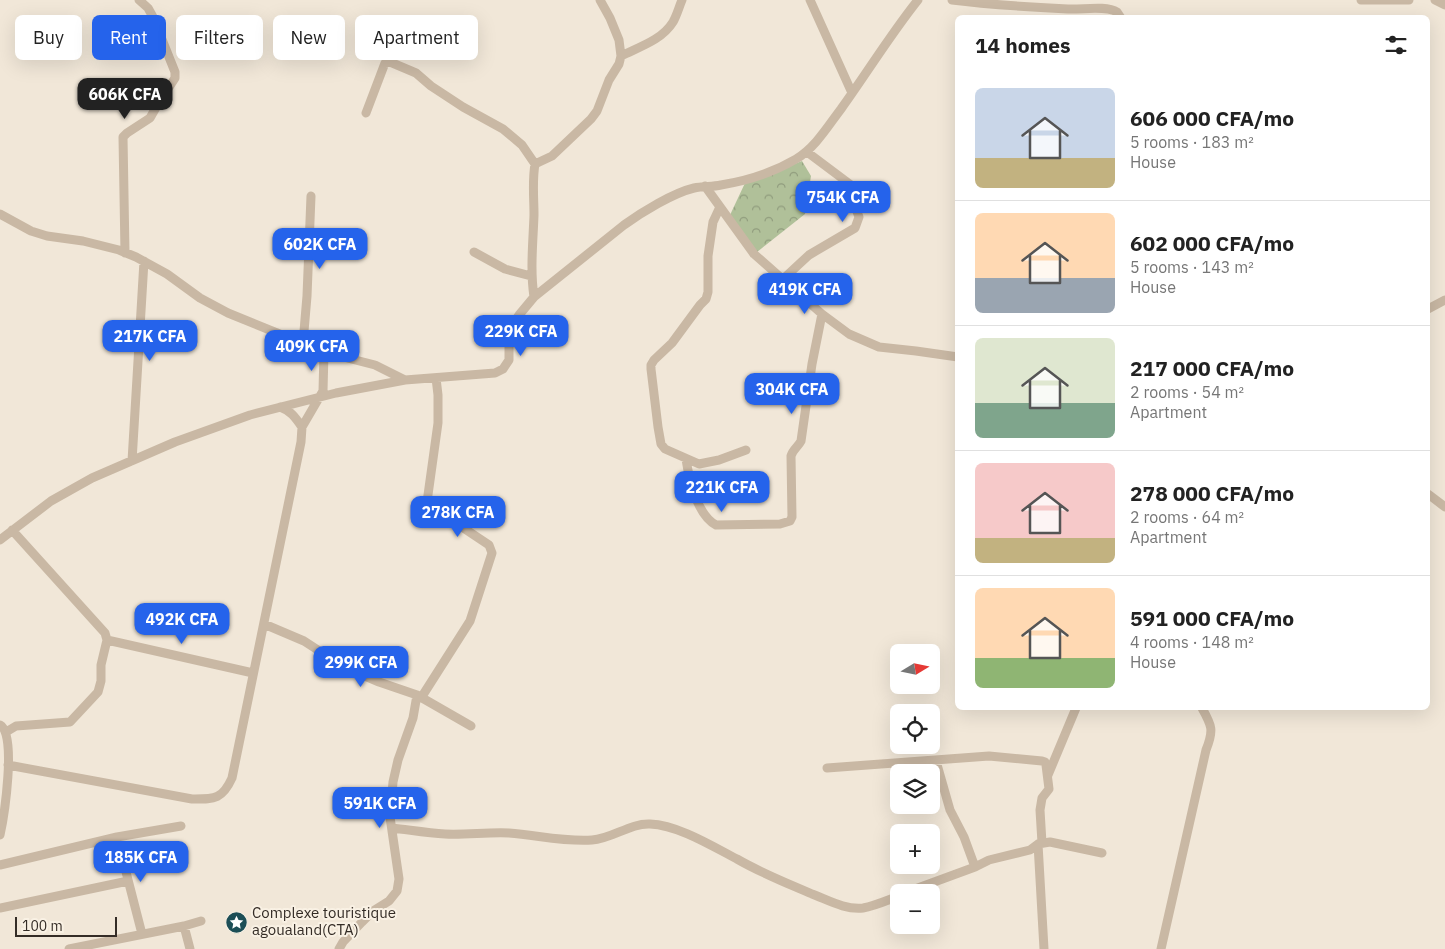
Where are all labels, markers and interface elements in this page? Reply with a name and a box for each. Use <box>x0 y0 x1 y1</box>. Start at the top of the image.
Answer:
chip: Buy <box>15 15 82 60</box>
chip: Rent <box>92 15 166 60</box>
chip: Filters <box>176 15 263 60</box>
chip: New <box>273 15 345 60</box>
chip: Apartment <box>355 15 478 60</box>
text: 14 homes <box>975 31 1071 59</box>
icon: filters <box>1382 31 1410 59</box>
pin: 606K CFA <box>73 78 177 120</box>
text: 606K CFA <box>88 84 162 104</box>
text: 606 000 CFA/mo <box>1130 104 1294 132</box>
icon: home <box>1015 108 1075 168</box>
text: 5 rooms · 183 m² <box>1130 132 1254 152</box>
text: House <box>1130 152 1176 172</box>
pin: 754K CFA <box>791 180 895 223</box>
text: 754K CFA <box>806 187 880 207</box>
pin: 602K CFA <box>268 228 372 270</box>
text: 602 000 CFA/mo <box>1130 229 1294 257</box>
icon: home <box>1015 233 1075 293</box>
text: 602K CFA <box>283 234 357 254</box>
text: 5 rooms · 143 m² <box>1130 257 1254 277</box>
pin: 419K CFA <box>753 272 857 315</box>
text: House <box>1130 277 1176 297</box>
text: 419K CFA <box>768 279 842 299</box>
pin: 229K CFA <box>469 314 573 357</box>
pin: 217K CFA <box>98 320 202 362</box>
text: 229K CFA <box>484 321 558 341</box>
text: 217K CFA <box>113 326 187 346</box>
pin: 409K CFA <box>260 330 364 372</box>
text: 409K CFA <box>275 336 349 356</box>
text: 217 000 CFA/mo <box>1130 354 1294 382</box>
icon: home <box>1015 358 1075 418</box>
pin: 304K CFA <box>740 372 844 415</box>
text: 304K CFA <box>755 379 829 399</box>
text: 2 rooms · 54 m² <box>1130 382 1244 402</box>
text: Apartment <box>1130 402 1207 422</box>
pin: 221K CFA <box>670 470 774 513</box>
text: 221K CFA <box>685 477 759 497</box>
text: 278 000 CFA/mo <box>1130 479 1294 507</box>
icon: home <box>1015 483 1075 543</box>
pin: 278K CFA <box>406 496 510 538</box>
text: 278K CFA <box>421 502 495 522</box>
text: 2 rooms · 64 m² <box>1130 507 1244 527</box>
text: Apartment <box>1130 527 1207 547</box>
pin: 492K CFA <box>130 602 234 645</box>
text: 591 000 CFA/mo <box>1130 604 1294 632</box>
icon: home <box>1015 608 1075 668</box>
text: 492K CFA <box>145 609 219 629</box>
text: 4 rooms · 148 m² <box>1130 632 1254 652</box>
north arrow <box>890 644 940 694</box>
map controls <box>890 644 940 934</box>
pin: 299K CFA <box>309 646 413 688</box>
text: 299K CFA <box>324 652 398 672</box>
text: House <box>1130 652 1176 672</box>
button: locate <box>890 704 940 754</box>
button: layers <box>890 764 940 814</box>
pin: 591K CFA <box>328 786 432 829</box>
text: 591K CFA <box>343 793 417 813</box>
button: + <box>890 824 940 874</box>
pin: 185K CFA <box>89 840 193 883</box>
text: 185K CFA <box>104 847 178 867</box>
button: − <box>890 884 940 934</box>
place label: Complexe touristique agoualand(CTA) <box>252 903 396 939</box>
place icon: Complexe touristique agoualand(CTA) <box>224 910 248 934</box>
scale bar <box>15 914 118 937</box>
text: 100 m <box>22 917 63 935</box>

